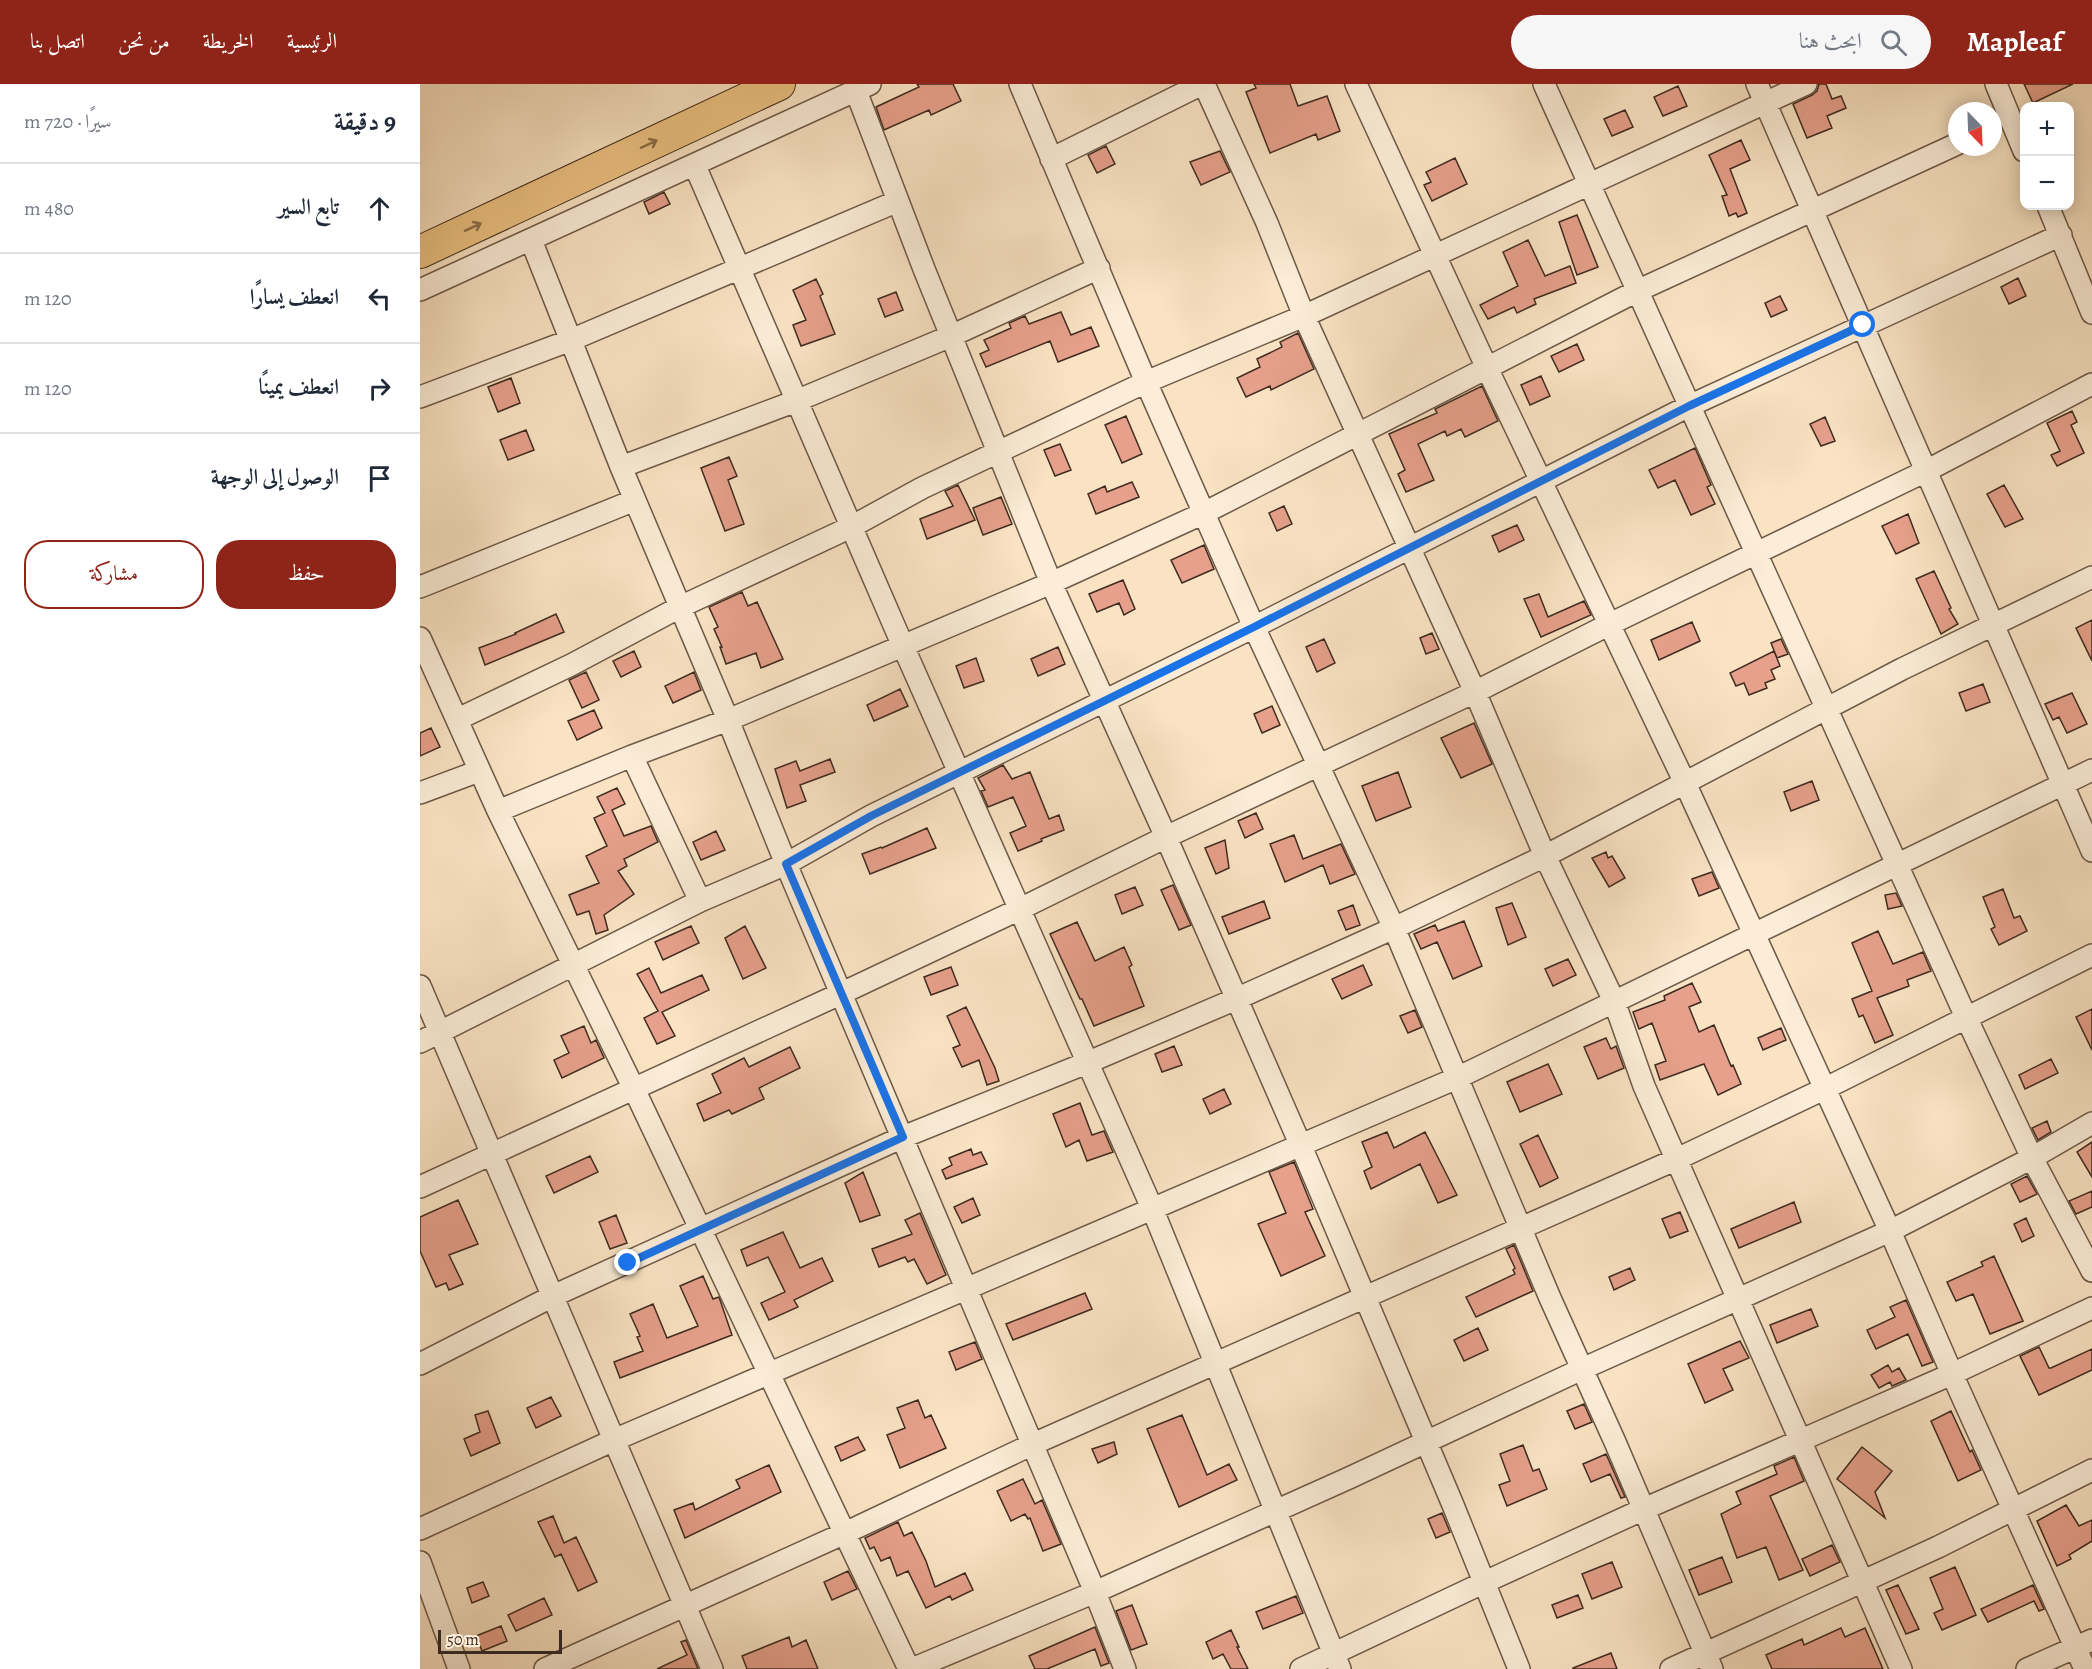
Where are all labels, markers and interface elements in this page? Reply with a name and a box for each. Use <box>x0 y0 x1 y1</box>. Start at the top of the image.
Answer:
search box <box>1511 15 1931 69</box>
text: Mapleaf <box>1967 23 2062 61</box>
text: ابحث هنا <box>1799 26 1862 56</box>
icon: search <box>1877 26 1910 59</box>
text: اتصل بنا <box>30 27 85 55</box>
text: من نحن <box>118 27 170 55</box>
text: الخريطة <box>203 27 254 55</box>
text: الرئيسية <box>287 27 337 55</box>
north arrow <box>1948 102 2002 156</box>
map controls <box>2020 102 2074 210</box>
button: + <box>2020 102 2074 156</box>
text: 9 دقيقة <box>334 104 396 139</box>
text: سيرًا · 720 m <box>24 108 112 135</box>
one-way arrow <box>640 138 658 150</box>
button: − <box>2020 156 2074 210</box>
text: تابع السير <box>278 192 339 222</box>
icon: ahead <box>363 192 396 225</box>
text: 480 m <box>24 195 74 222</box>
one-way arrow <box>463 221 481 233</box>
text: انعطف يسارًا <box>250 282 339 312</box>
icon: left <box>363 282 396 315</box>
text: 120 m <box>24 285 72 312</box>
route start <box>1849 311 1875 337</box>
text: انعطف يمينًا <box>259 372 339 402</box>
icon: right <box>363 372 396 405</box>
text: 120 m <box>24 375 72 402</box>
text: الوصول إلى الوجهة <box>211 462 339 492</box>
icon: arrive <box>363 462 396 495</box>
button: مشاركة <box>24 540 204 609</box>
button: حفظ <box>216 540 396 609</box>
route end <box>614 1249 640 1275</box>
scale bar <box>438 1627 562 1654</box>
text: 50 m <box>447 1629 479 1651</box>

